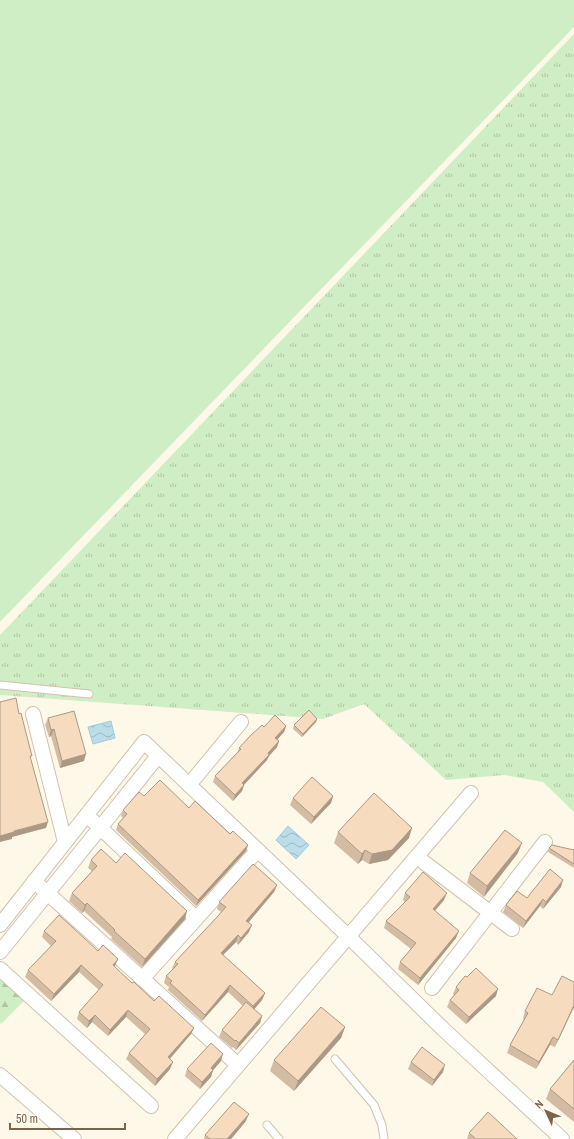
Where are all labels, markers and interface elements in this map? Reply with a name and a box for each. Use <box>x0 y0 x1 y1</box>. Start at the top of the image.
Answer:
north arrow <box>526 1091 566 1131</box>
text: N <box>532 1097 546 1111</box>
scale bar <box>10 1105 125 1131</box>
text: 50 m <box>16 1111 38 1127</box>

